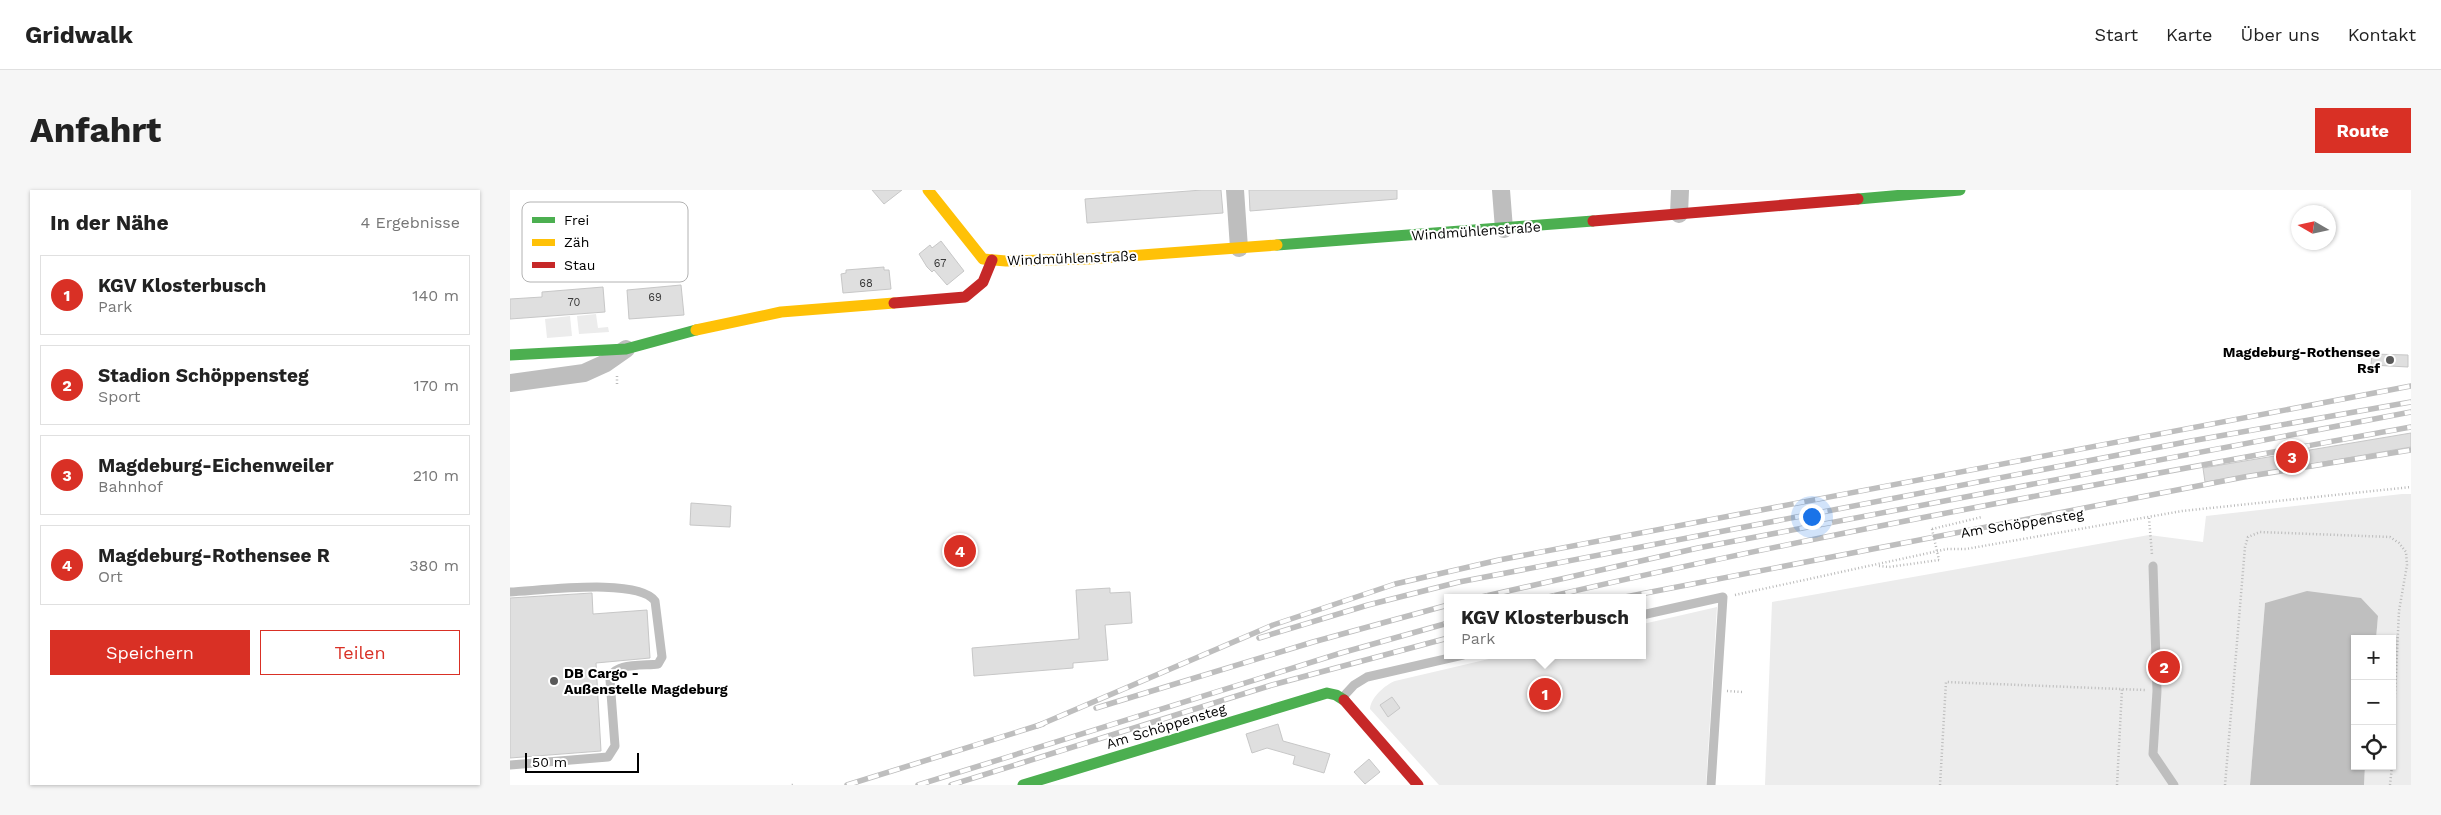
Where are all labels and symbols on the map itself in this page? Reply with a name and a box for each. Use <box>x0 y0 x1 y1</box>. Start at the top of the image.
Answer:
legend <box>522 202 688 282</box>
north arrow <box>2291 205 2336 250</box>
text: Frei <box>564 212 589 228</box>
street label: Windmühlenstraße <box>1411 218 1541 244</box>
text: Zäh <box>564 234 589 250</box>
street label: Windmühlenstraße <box>1007 248 1137 268</box>
text: Stau <box>564 257 595 273</box>
house number: 67 <box>934 257 946 270</box>
house number: 68 <box>859 277 873 290</box>
house number: 69 <box>648 291 662 304</box>
house number: 70 <box>568 296 581 309</box>
place label: Magdeburg-Rothensee Rsf <box>2223 344 2380 376</box>
marker: Magdeburg-Rothensee Rsf <box>2384 354 2396 366</box>
pin: 3 <box>2276 438 2308 476</box>
your location <box>1799 504 1825 530</box>
street label: Am Schöppensteg <box>1959 505 2085 541</box>
pin: 4 <box>944 532 976 570</box>
pin: 2 <box>2148 648 2180 686</box>
place label: DB Cargo - Außenstelle Magdeburg <box>564 665 728 697</box>
marker: DB Cargo - Außenstelle Magdeburg <box>548 675 560 687</box>
pin: 1 <box>1529 675 1561 713</box>
street label: Am Schöppensteg <box>1104 700 1228 752</box>
scale bar <box>525 750 639 773</box>

